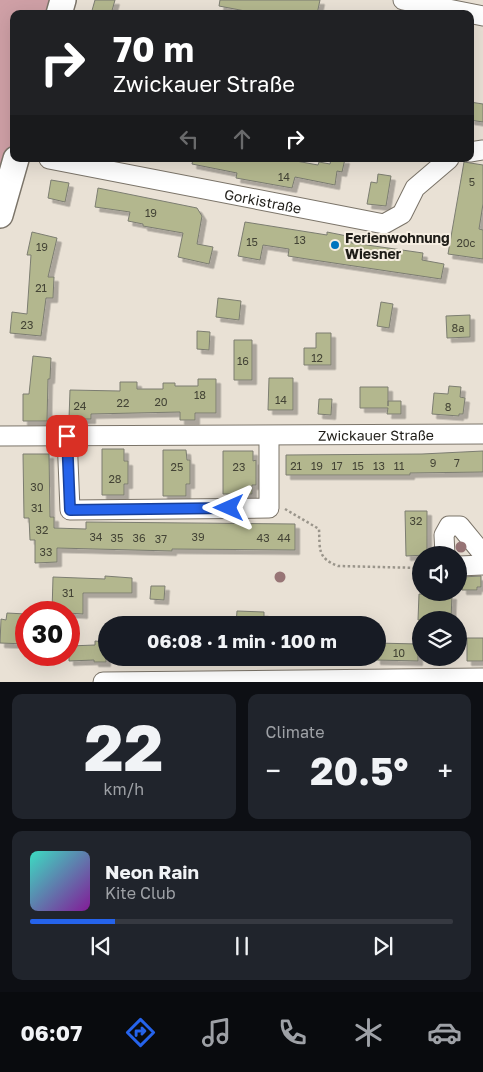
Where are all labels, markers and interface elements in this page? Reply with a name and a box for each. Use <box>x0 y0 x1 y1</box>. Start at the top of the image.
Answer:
text: 70 m <box>113 28 194 70</box>
icon: right <box>30 30 95 95</box>
text: Zwickauer Straße <box>113 70 295 97</box>
icon: left <box>175 125 203 153</box>
icon: ahead <box>228 125 256 153</box>
icon: right <box>281 125 309 153</box>
house number: 14 <box>278 170 290 183</box>
house number: 5 <box>469 175 475 188</box>
street label: Gorkistraße <box>223 185 303 216</box>
house number: 19 <box>145 206 157 219</box>
place label: Ferienwohnung Wiesner <box>345 229 450 262</box>
house number: 13 <box>294 233 306 246</box>
house number: 15 <box>246 235 258 248</box>
house number: 20c <box>456 236 476 249</box>
marker: Ferienwohnung Wiesner <box>329 239 341 251</box>
house number: 19 <box>36 240 48 253</box>
house number: 21 <box>35 281 47 294</box>
house number: 23 <box>21 318 33 331</box>
house number: 8a <box>452 321 464 334</box>
house number: 12 <box>311 351 323 364</box>
house number: 16 <box>237 354 249 367</box>
house number: 18 <box>194 388 206 401</box>
house number: 14 <box>275 393 287 406</box>
house number: 20 <box>154 395 168 408</box>
house number: 22 <box>117 396 129 409</box>
house number: 24 <box>73 399 87 412</box>
house number: 8 <box>445 400 452 413</box>
pin <box>46 415 88 457</box>
icon: arrive <box>53 422 81 450</box>
street label: Zwickauer Straße <box>318 426 434 443</box>
house number: 9 <box>430 456 436 469</box>
house number: 7 <box>454 456 460 469</box>
house number: 21 <box>290 459 302 472</box>
house number: 19 <box>311 459 323 472</box>
house number: 17 <box>331 459 343 472</box>
house number: 15 <box>352 459 364 472</box>
house number: 13 <box>373 459 385 472</box>
house number: 11 <box>394 459 404 472</box>
house number: 25 <box>171 460 183 473</box>
house number: 23 <box>233 460 245 473</box>
house number: 28 <box>108 472 122 485</box>
house number: 30 <box>30 480 44 493</box>
position arrow <box>202 481 254 533</box>
house number: 31 <box>31 501 43 514</box>
house number: 32 <box>410 514 422 527</box>
house number: 32 <box>36 523 48 536</box>
house number: 34 <box>89 530 103 543</box>
house number: 39 <box>191 530 205 543</box>
house number: 35 <box>111 531 123 544</box>
house number: 36 <box>132 531 146 544</box>
house number: 43 <box>256 531 270 544</box>
house number: 44 <box>277 531 291 544</box>
house number: 37 <box>155 532 167 545</box>
house number: 33 <box>40 545 52 558</box>
map controls <box>412 546 467 666</box>
button: sound <box>412 546 467 601</box>
house number: 31 <box>62 586 74 599</box>
speed limit sign: 30 <box>15 601 80 666</box>
button: layers <box>412 611 467 666</box>
text: 06:08 · 1 min · 100 m <box>147 629 337 652</box>
house number: 10 <box>393 646 405 659</box>
text: 22 <box>84 707 163 785</box>
text: Climate <box>266 722 325 742</box>
text: 20.5° <box>310 748 408 793</box>
text: − <box>266 754 281 787</box>
text: + <box>438 754 453 787</box>
text: km/h <box>103 779 144 799</box>
text: Neon Rain <box>105 860 199 883</box>
text: Kite Club <box>105 883 176 903</box>
icon: previous <box>87 932 115 960</box>
icon: pause <box>228 932 256 960</box>
icon: next <box>369 932 397 960</box>
icon: directions <box>123 1015 158 1050</box>
icon: music <box>199 1015 234 1050</box>
icon: phone <box>275 1015 310 1050</box>
icon: climate <box>351 1015 386 1050</box>
icon: car <box>427 1015 462 1050</box>
text: 06:07 <box>21 1019 82 1046</box>

